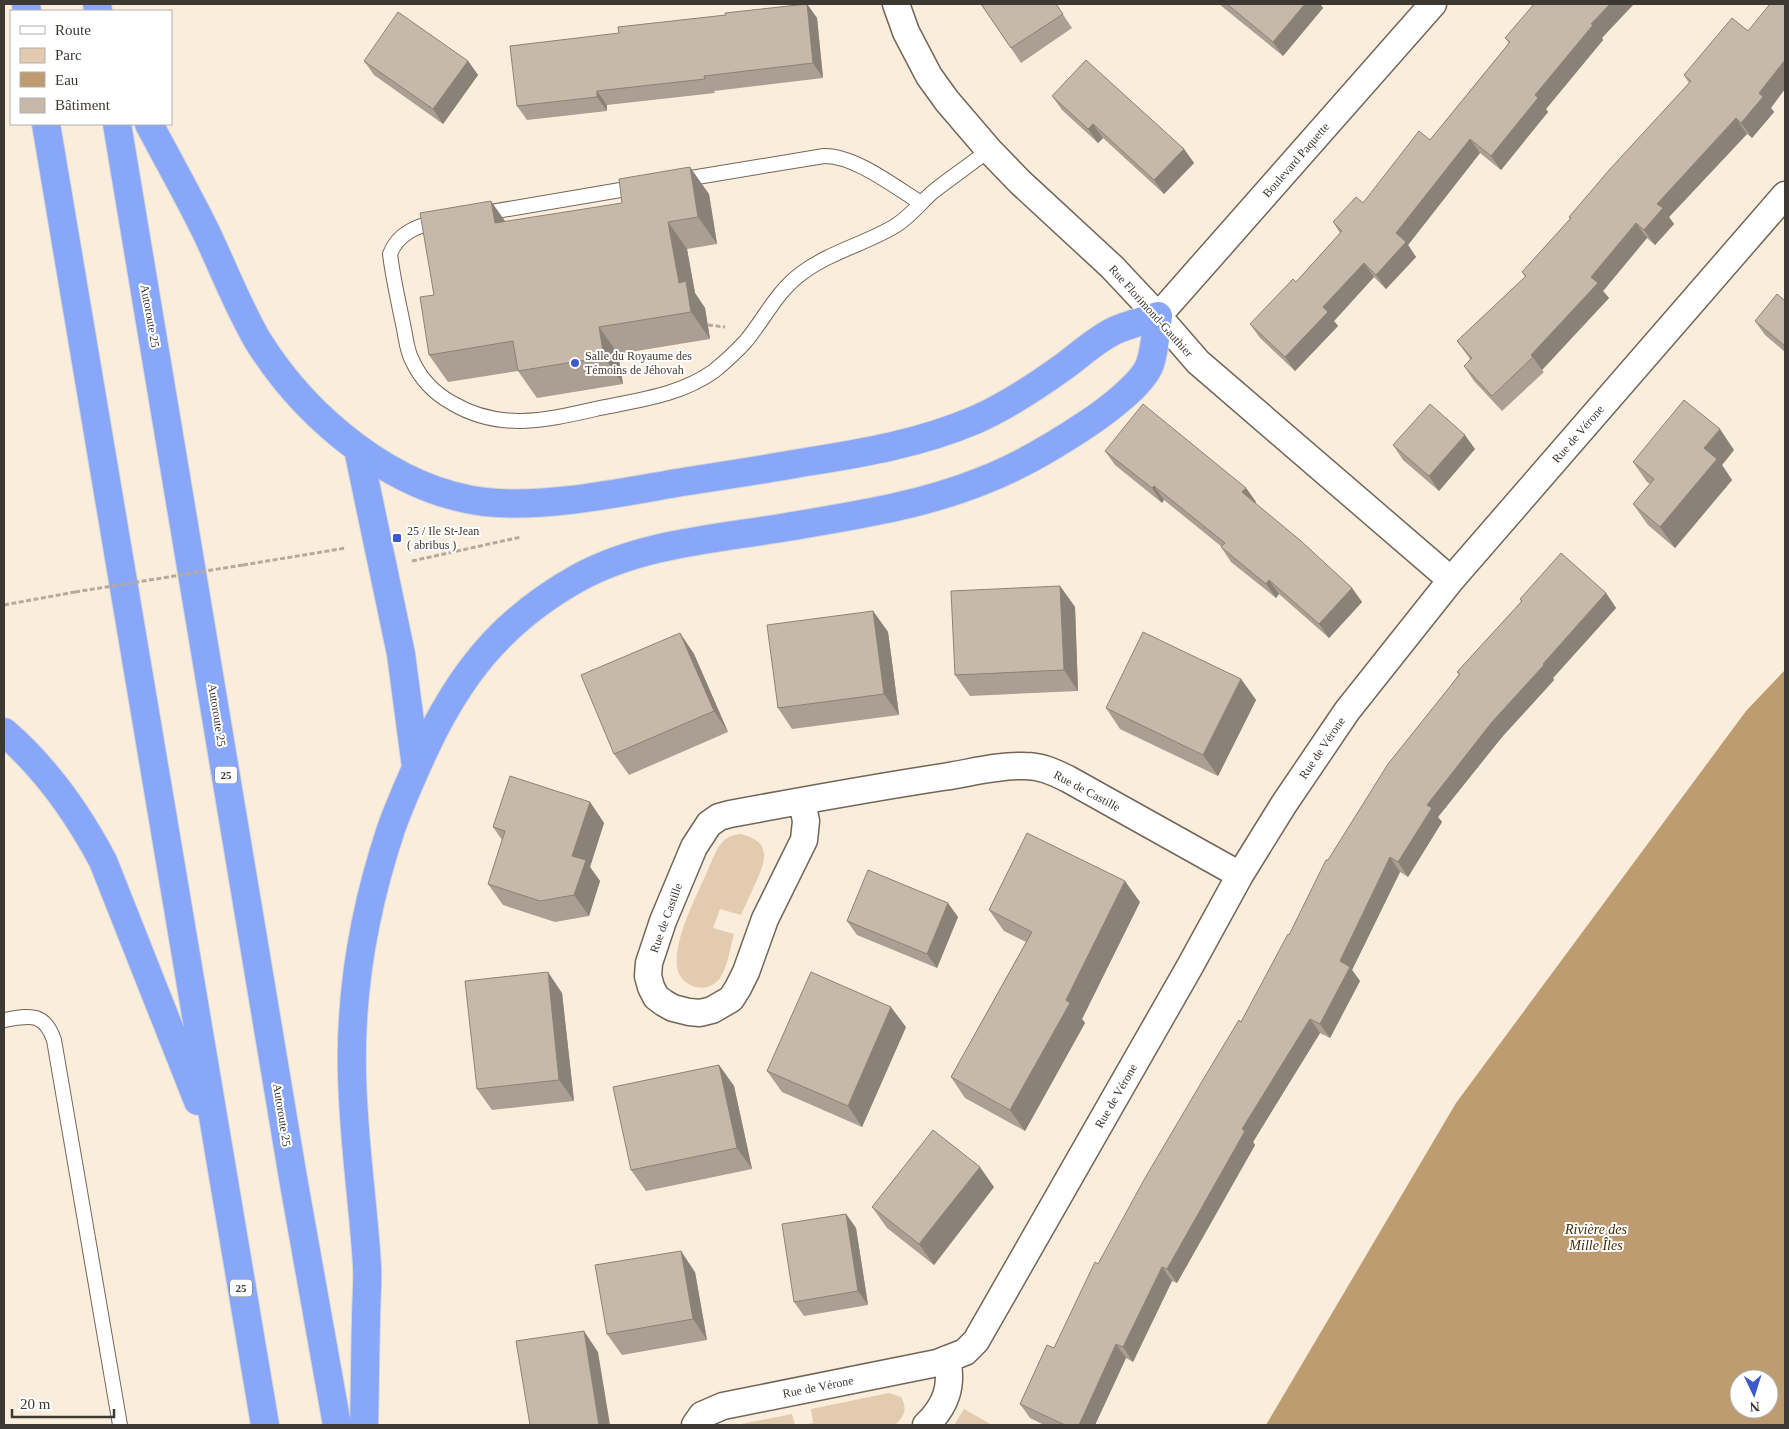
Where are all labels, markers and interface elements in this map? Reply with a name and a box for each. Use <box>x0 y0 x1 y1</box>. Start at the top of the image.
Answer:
legend <box>10 10 172 125</box>
text: Route <box>55 22 91 38</box>
text: Parc <box>55 47 82 63</box>
text: Eau <box>55 72 79 88</box>
text: Bâtiment <box>55 97 111 113</box>
street label: Boulevard Paquette <box>1260 120 1332 200</box>
street label: Rue Florimond-Gauthier <box>1106 262 1196 360</box>
street label: Autoroute 25 <box>138 283 162 349</box>
place label: Salle du Royaume des Témoins de Jéhovah <box>585 349 692 377</box>
marker: Salle du Royaume des Témoins de Jéhovah <box>569 357 581 369</box>
street label: Rue de Vérone <box>1549 402 1607 466</box>
place label: 25 / Ile St-Jean ( abribus ) <box>407 524 479 552</box>
marker: 25 / Ile St-Jean ( abribus ) <box>391 532 403 544</box>
street label: Autoroute 25 <box>205 682 229 748</box>
street label: Rue de Vérone <box>1296 714 1348 782</box>
road number: 25 <box>215 766 237 784</box>
street label: Rue de Castille <box>1051 768 1123 814</box>
street label: Rue de Castille <box>647 881 685 955</box>
street label: Rue de Vérone <box>1092 1061 1140 1131</box>
street label: Autoroute 25 <box>270 1082 294 1148</box>
water label: Rivière des Mille Îles <box>1564 1222 1628 1253</box>
road number: 25 <box>230 1280 252 1296</box>
north arrow <box>1729 1369 1779 1419</box>
street label: Rue de Vérone <box>781 1373 855 1401</box>
scale bar <box>12 1386 115 1418</box>
text: 20 m <box>20 1396 51 1412</box>
text: N <box>1749 1399 1760 1414</box>

